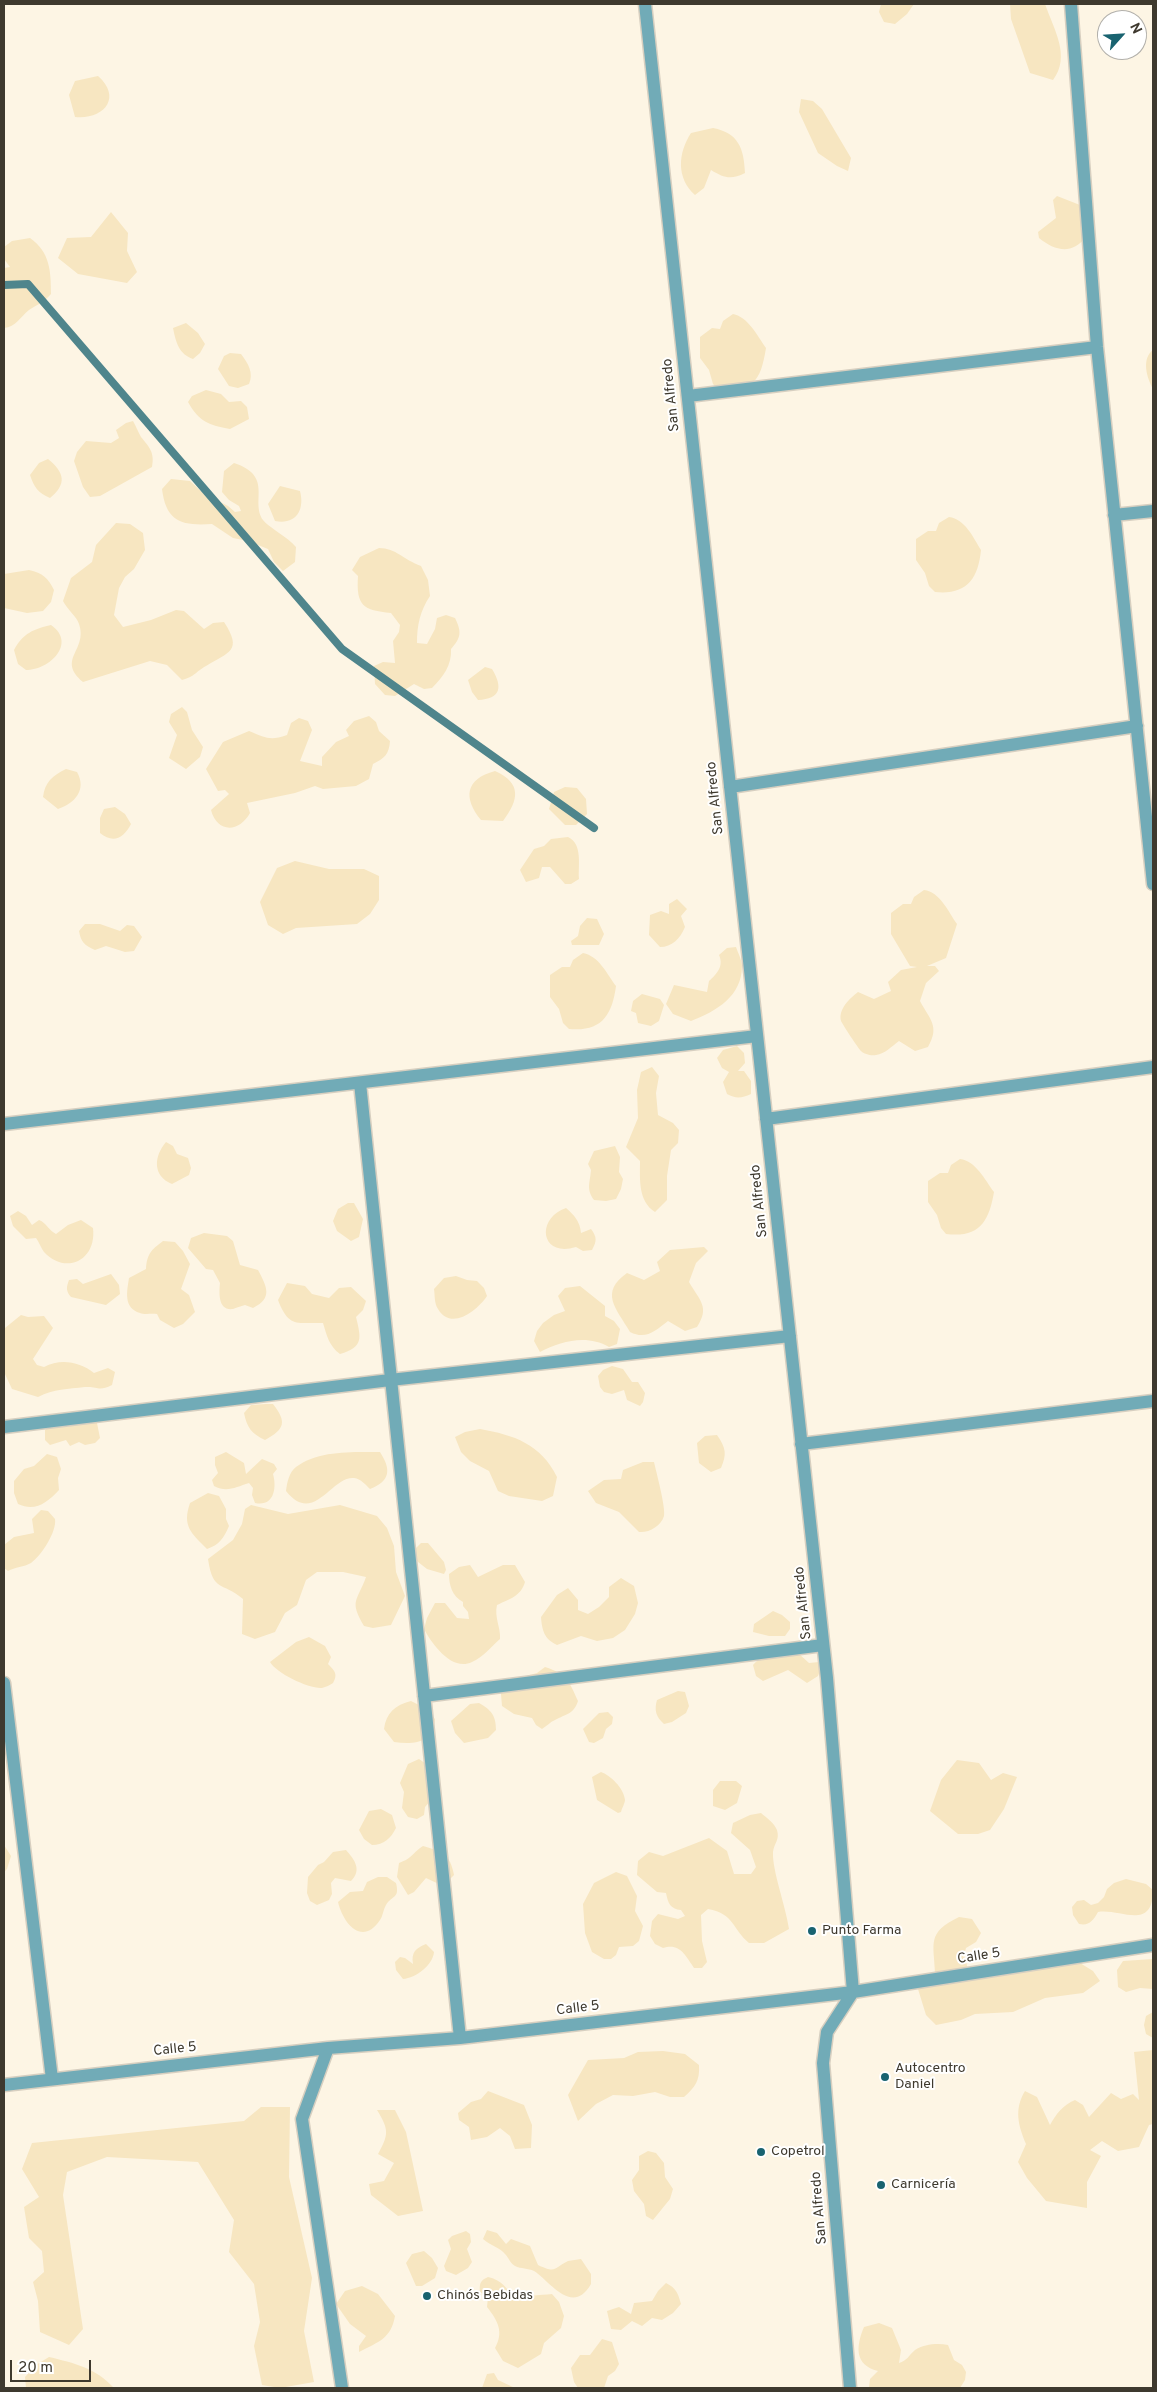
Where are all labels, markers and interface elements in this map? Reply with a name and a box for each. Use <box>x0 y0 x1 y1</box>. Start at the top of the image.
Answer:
north arrow <box>1097 10 1147 60</box>
text: N <box>1125 20 1145 37</box>
street label: San Alfredo <box>660 358 684 432</box>
street label: San Alfredo <box>704 761 728 835</box>
street label: San Alfredo <box>748 1164 772 1238</box>
street label: San Alfredo <box>792 1566 816 1640</box>
place label: Punto Farma <box>822 1923 901 1939</box>
marker: Punto Farma <box>806 1925 818 1937</box>
street label: Calle 5 <box>956 1945 1002 1969</box>
street label: Calle 5 <box>556 1998 600 2020</box>
street label: Calle 5 <box>153 2039 197 2061</box>
place label: Autocentro Daniel <box>895 2061 966 2094</box>
marker: Autocentro Daniel <box>879 2071 891 2083</box>
place label: Copetrol <box>771 2144 825 2160</box>
marker: Copetrol <box>755 2146 767 2158</box>
street label: San Alfredo <box>808 2171 832 2245</box>
place label: Carnicería <box>891 2177 956 2193</box>
marker: Carnicería <box>875 2179 887 2191</box>
place label: Chino´s Bebidas <box>437 2288 533 2304</box>
marker: Chino´s Bebidas <box>421 2290 433 2302</box>
scale bar <box>12 2350 94 2382</box>
text: 20 m <box>18 2359 53 2378</box>

